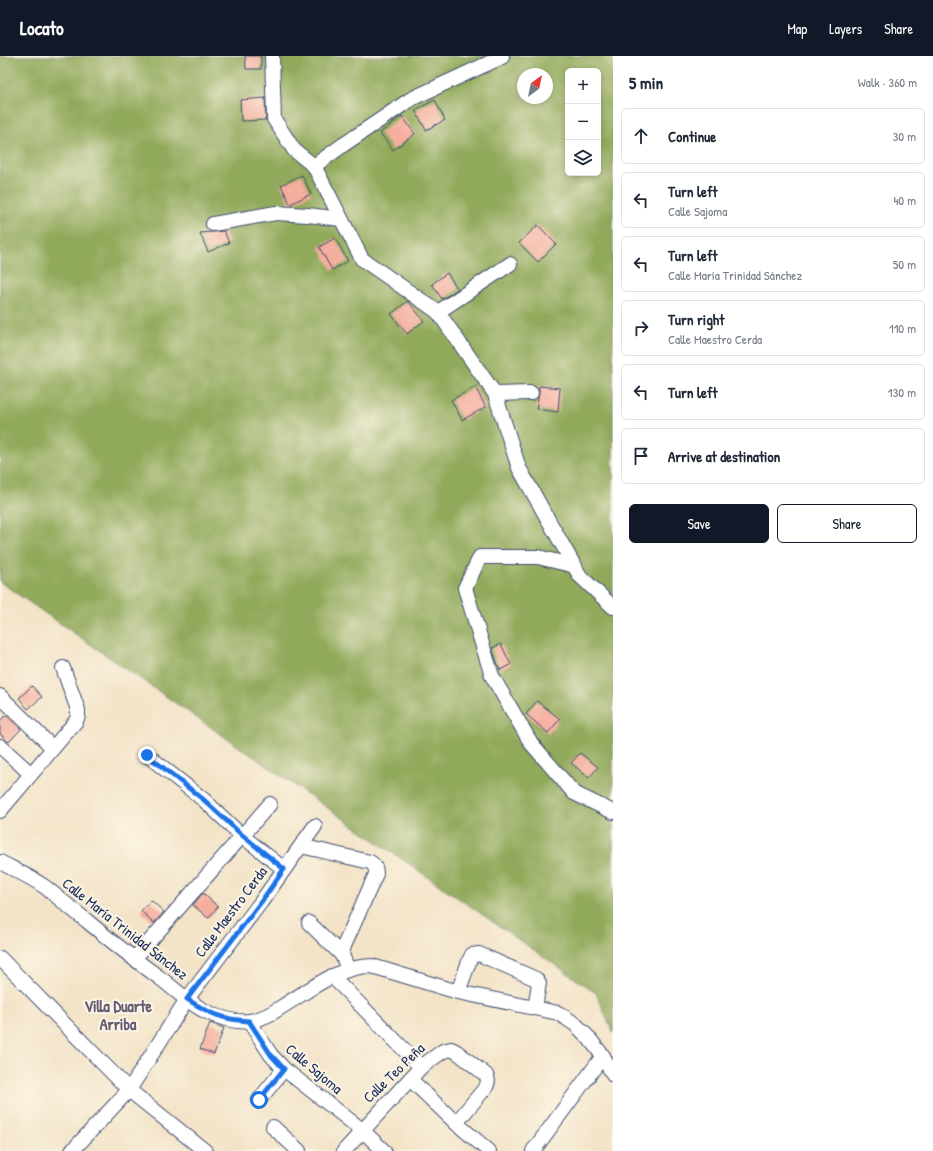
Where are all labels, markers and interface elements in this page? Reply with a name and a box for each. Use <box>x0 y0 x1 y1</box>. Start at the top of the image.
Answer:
text: Locato <box>20 15 64 41</box>
text: Map <box>787 19 807 38</box>
text: Layers <box>829 19 862 38</box>
text: Share <box>884 19 913 38</box>
north arrow <box>517 68 553 104</box>
map controls <box>565 68 601 176</box>
button: + <box>565 68 601 104</box>
text: 5 min <box>629 71 663 94</box>
text: Walk · 360 m <box>858 73 917 91</box>
button: − <box>565 104 601 140</box>
icon: ahead <box>630 125 652 147</box>
text: Continue <box>668 126 716 147</box>
text: 30 m <box>893 127 916 145</box>
button: layers <box>565 140 601 176</box>
text: Turn left <box>668 181 718 202</box>
icon: left <box>630 189 652 211</box>
text: 40 m <box>893 191 916 209</box>
text: Calle Sajoma <box>668 202 727 220</box>
text: Turn left <box>668 245 718 266</box>
icon: left <box>630 253 652 275</box>
text: 50 m <box>893 255 916 273</box>
text: Calle María Trinidad Sánchez <box>668 266 802 284</box>
text: Turn right <box>668 309 724 330</box>
icon: right <box>630 317 652 339</box>
text: 110 m <box>889 319 916 337</box>
text: Calle Maestro Cerda <box>668 330 762 348</box>
icon: left <box>630 381 652 403</box>
text: Turn left <box>668 382 718 403</box>
text: 130 m <box>888 383 916 401</box>
icon: arrive <box>630 445 652 467</box>
text: Arrive at destination <box>668 446 780 467</box>
button: Save <box>629 504 769 543</box>
button: Share <box>777 504 917 543</box>
route end <box>138 746 156 764</box>
street label: Calle Maestro Cerda <box>190 862 272 961</box>
street label: Calle María Trinidad Sánchez <box>58 873 193 985</box>
district label: Villa Duarte Arriba <box>84 995 152 1035</box>
street label: Calle Teo Peña <box>358 1038 429 1107</box>
street label: Calle Sajoma <box>281 1039 347 1099</box>
route start <box>250 1091 268 1109</box>

